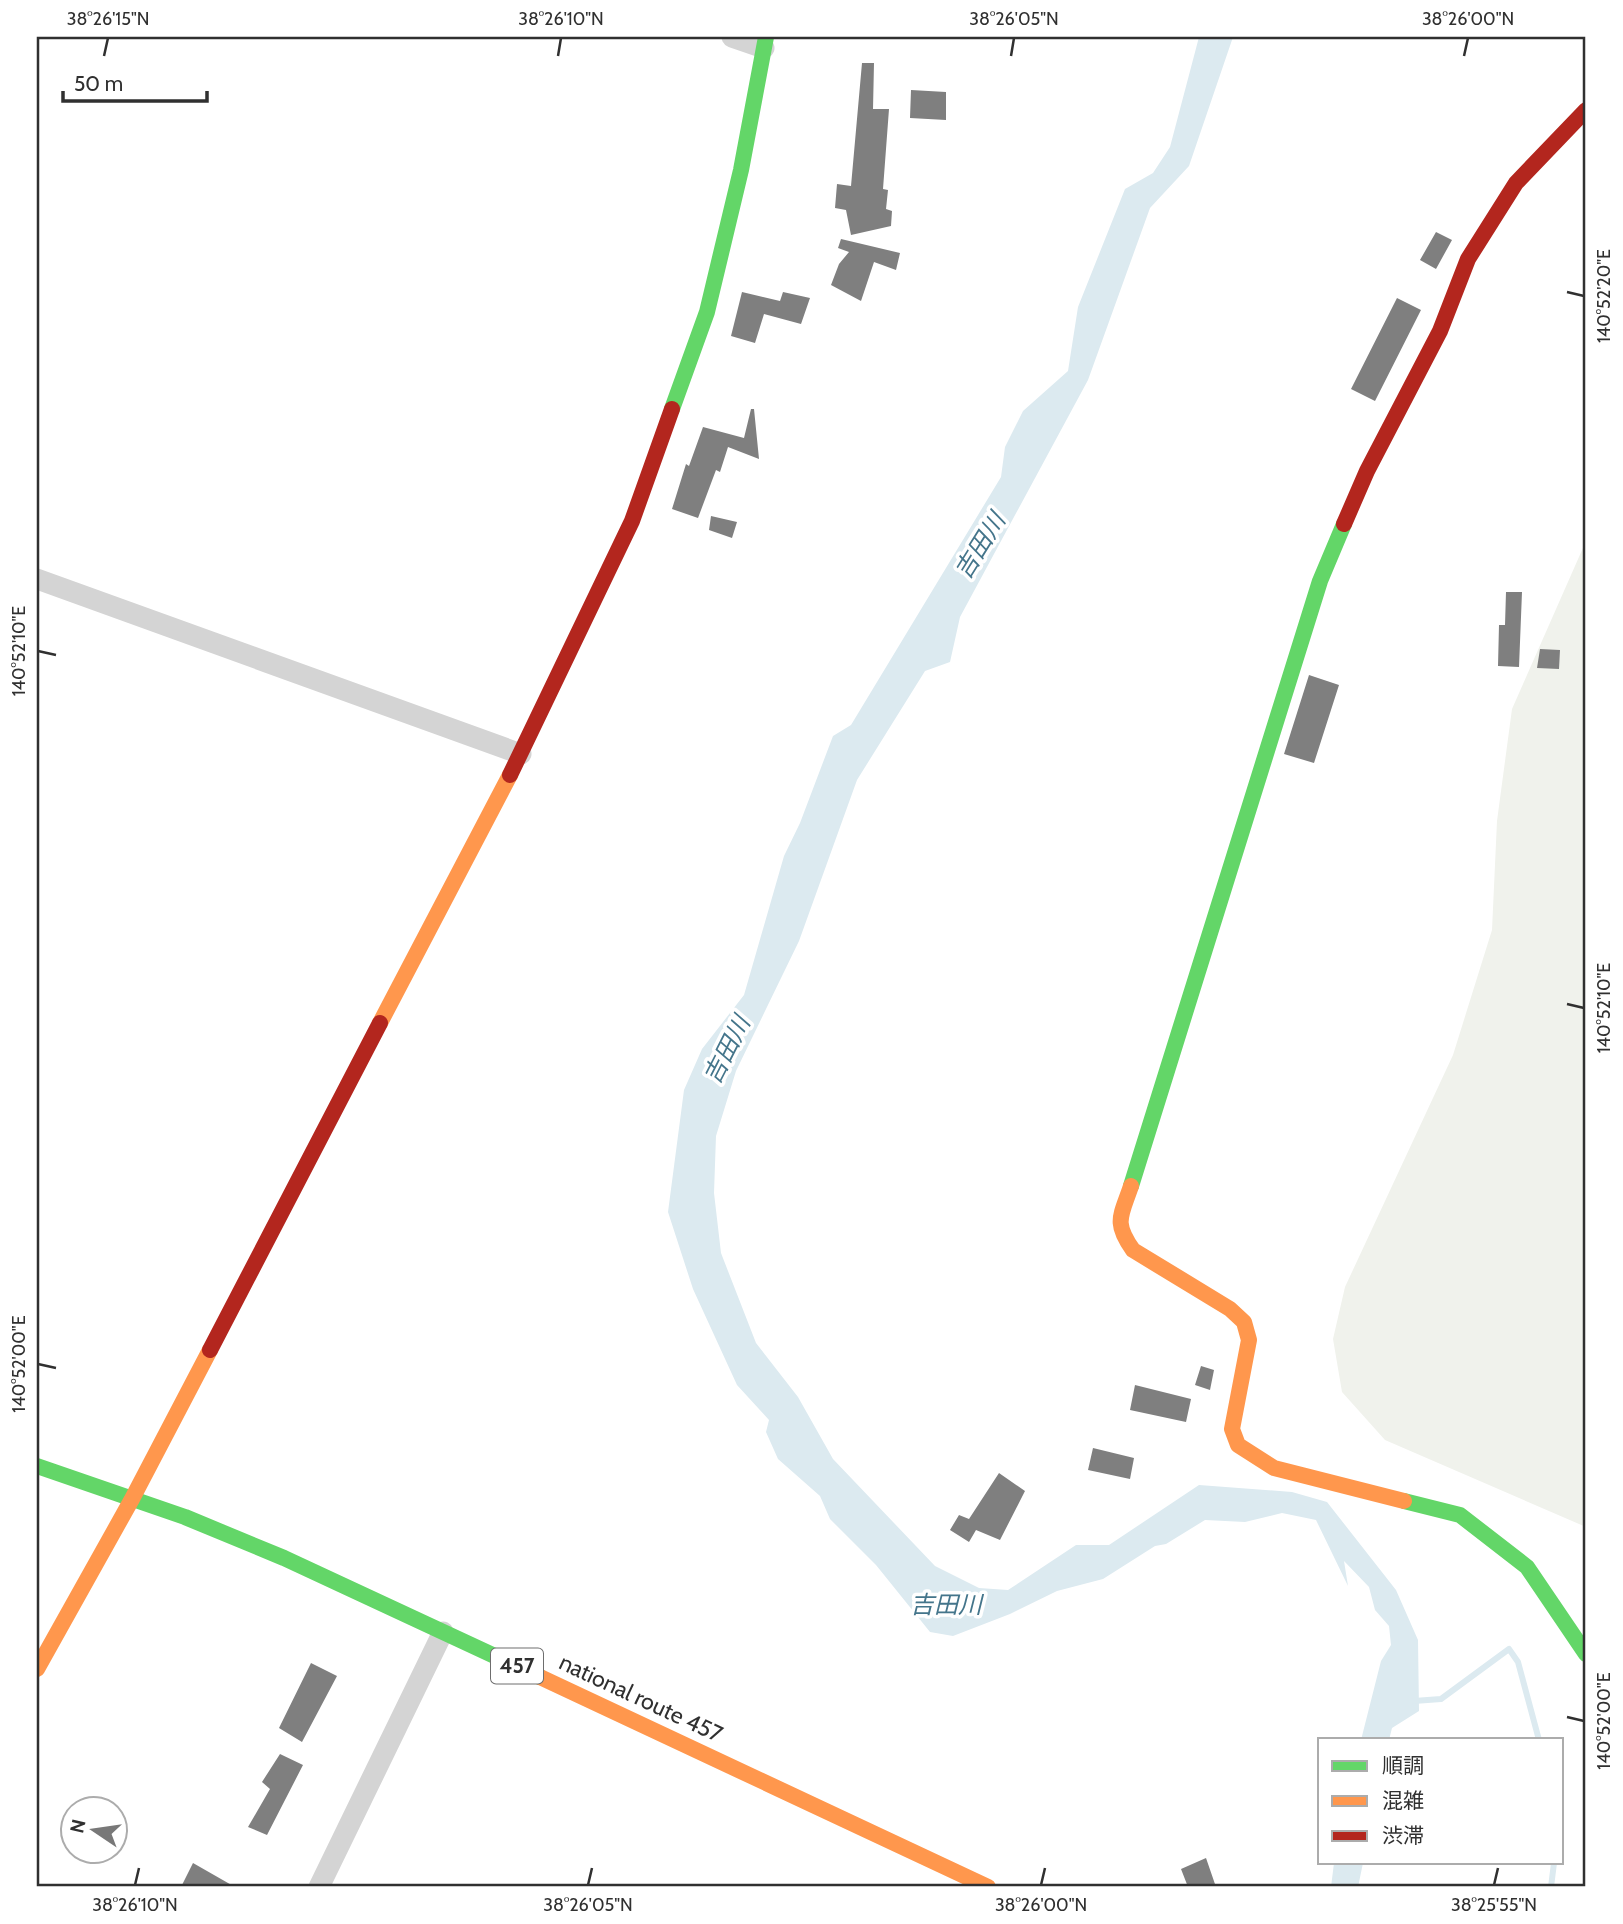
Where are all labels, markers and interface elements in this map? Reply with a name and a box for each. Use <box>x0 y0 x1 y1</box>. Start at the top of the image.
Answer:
text: 38°26'15"N <box>67 8 149 30</box>
text: 38°26'10"N <box>518 8 604 30</box>
text: 38°26'05"N <box>969 8 1059 30</box>
text: 38°26'00"N <box>1422 8 1514 30</box>
scale bar <box>63 60 206 104</box>
text: 50 m <box>74 71 123 96</box>
text: 140°52'20"E <box>1593 249 1615 343</box>
water label: 吉田川 <box>948 505 1013 584</box>
text: 140°52'10"E <box>8 606 30 696</box>
text: 140°52'10"E <box>1593 963 1615 1053</box>
water label: 吉田川 <box>697 1008 757 1088</box>
text: 140°52'00"E <box>8 1315 30 1413</box>
water label: 吉田川 <box>910 1590 985 1619</box>
road number: 457 <box>491 1648 543 1684</box>
street label: national route 457 <box>555 1648 728 1748</box>
text: 140°52'00"E <box>1593 1672 1615 1770</box>
legend <box>1318 1738 1564 1864</box>
text: 順調 <box>1382 1753 1424 1778</box>
text: 混雑 <box>1382 1788 1424 1813</box>
north arrow <box>60 1794 130 1864</box>
text: N <box>65 1817 91 1835</box>
text: 渋滞 <box>1382 1823 1424 1848</box>
text: 38°26'10"N <box>92 1894 178 1916</box>
text: 38°26'05"N <box>543 1894 633 1916</box>
text: 38°26'00"N <box>995 1894 1087 1916</box>
text: 38°25'55"N <box>1451 1894 1537 1916</box>

